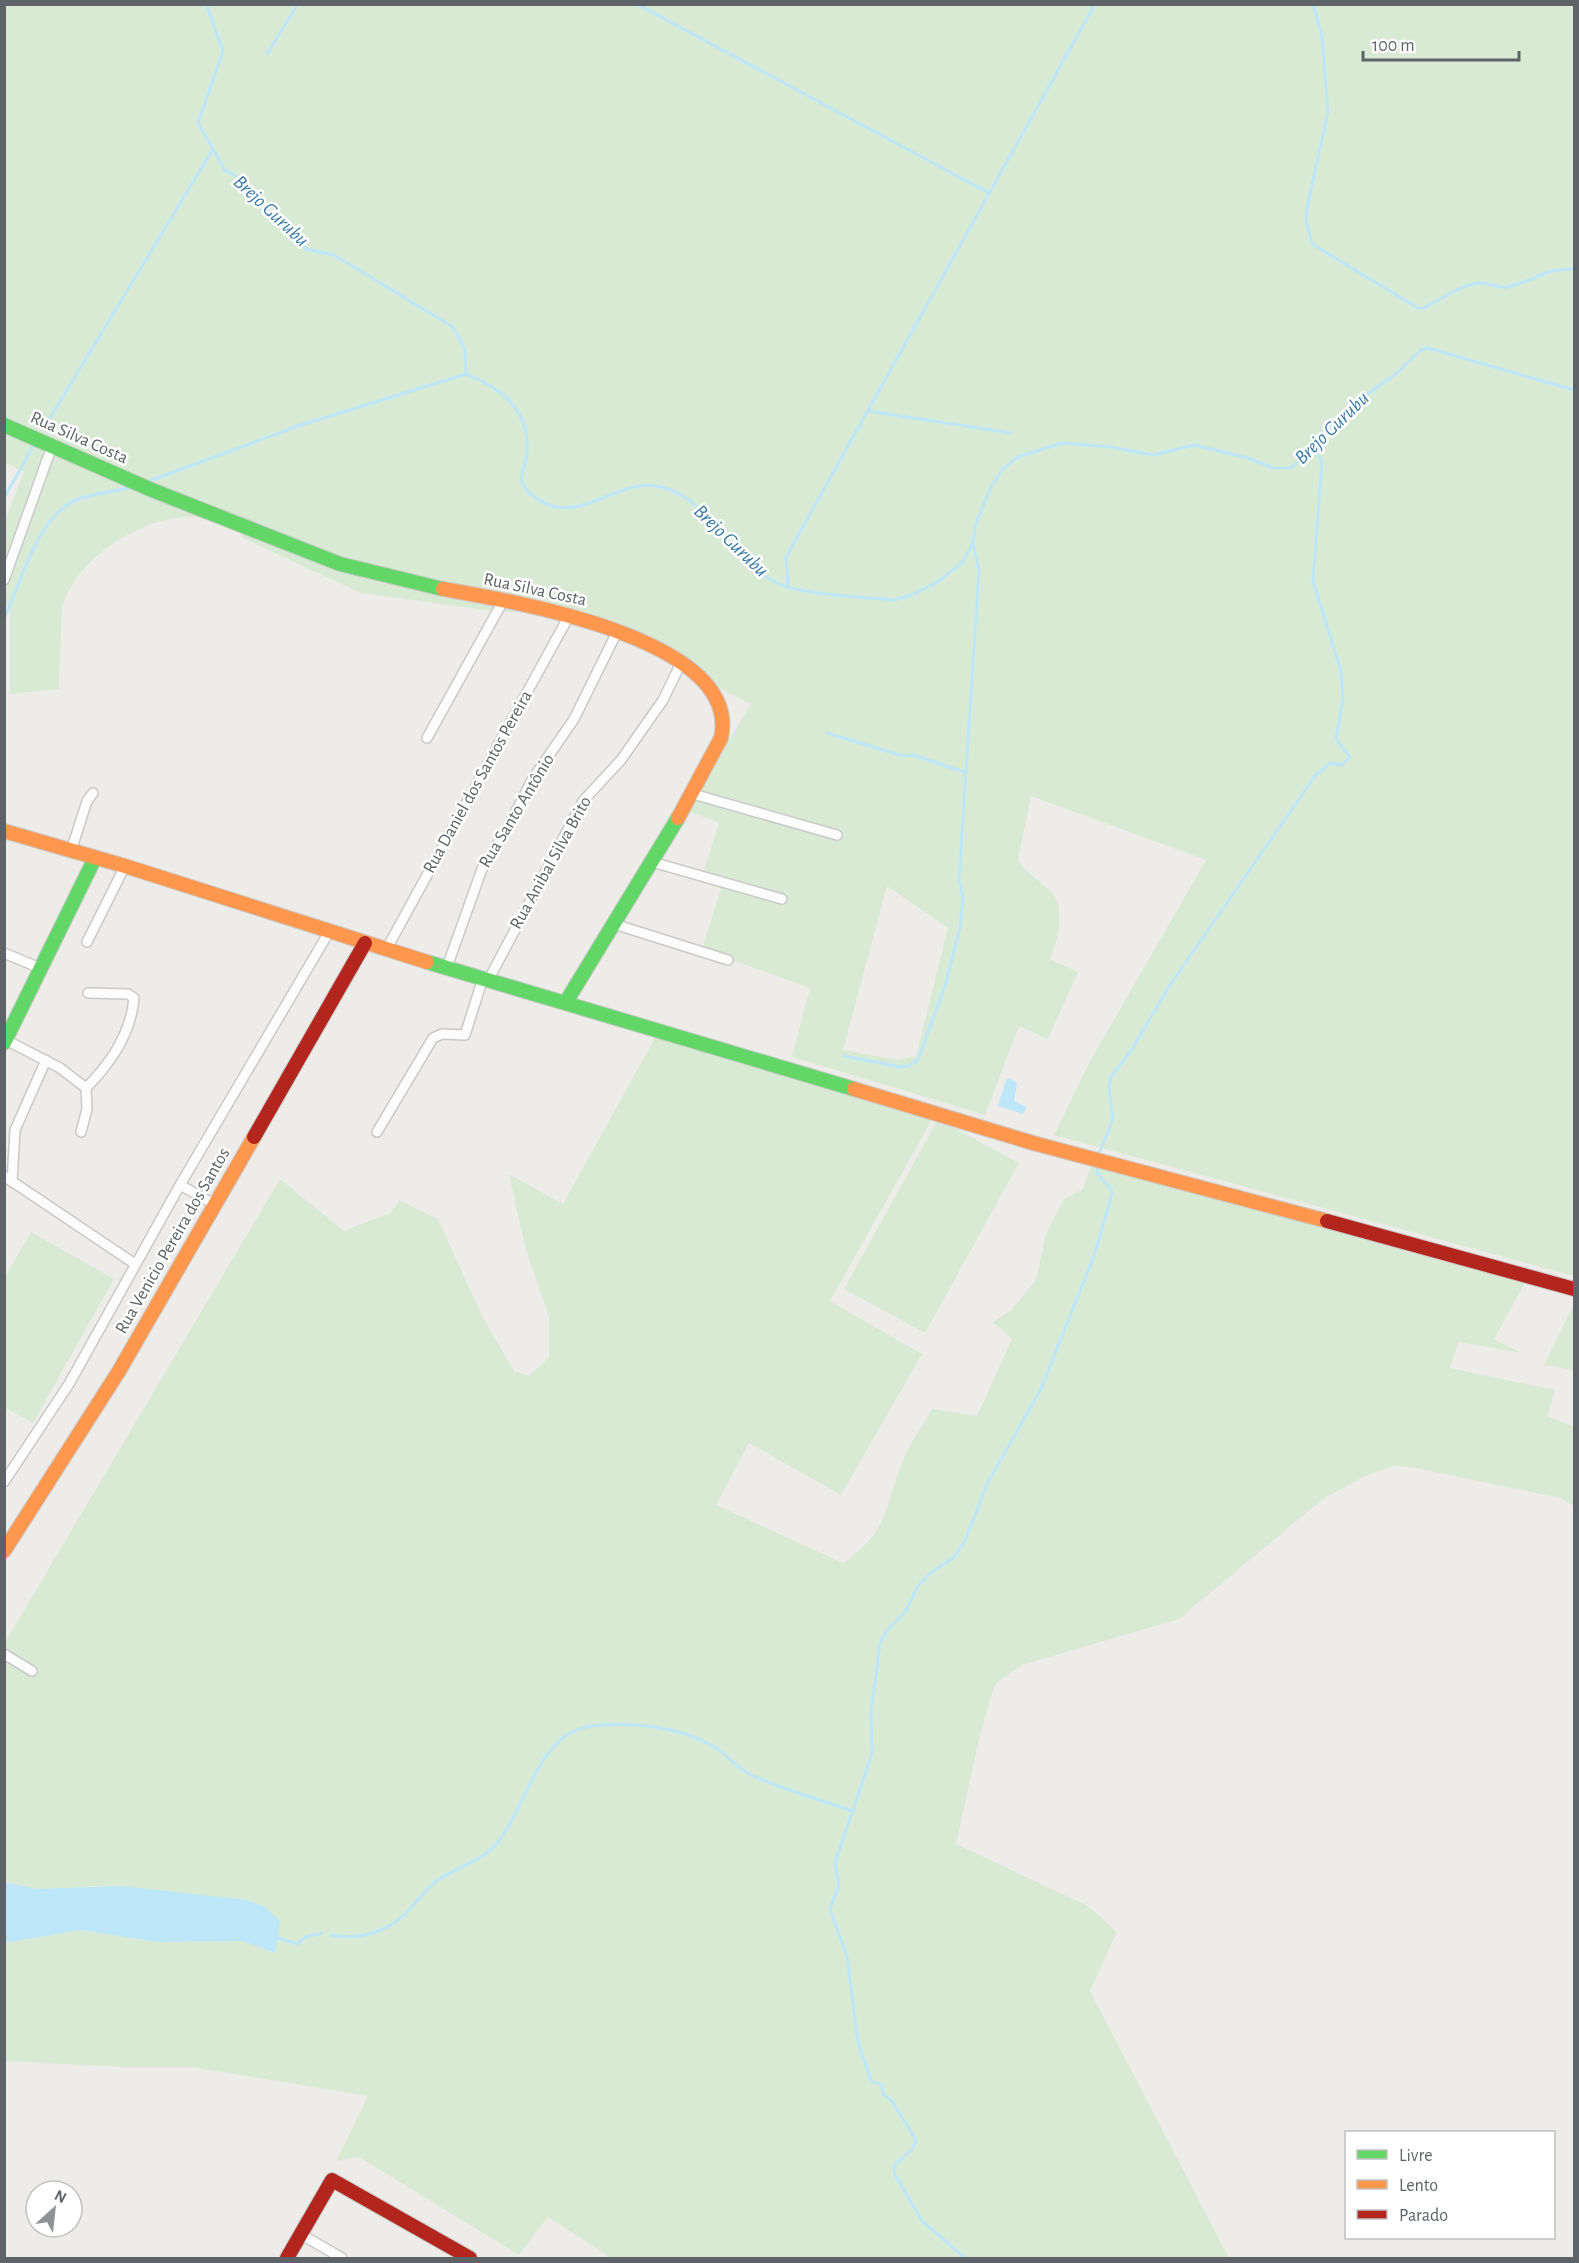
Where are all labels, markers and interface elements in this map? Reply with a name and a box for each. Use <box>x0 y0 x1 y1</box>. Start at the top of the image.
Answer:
scale bar <box>1363 24 1519 62</box>
text: 100 m <box>1372 37 1415 55</box>
water label: Brejo Gurubu <box>230 171 312 251</box>
water label: Brejo Gurubu <box>1291 388 1373 468</box>
street label: Rua Silva Costa <box>28 409 130 467</box>
water label: Brejo Gurubu <box>690 501 772 581</box>
street label: Rua Silva Costa <box>482 570 588 610</box>
street label: Rua Daniel dos Santos Pereira <box>420 688 536 876</box>
street label: Rua Santo Antônio <box>476 751 558 871</box>
street label: Rua Anibal Silva Brito <box>507 793 595 932</box>
street label: Rua Venicio Pereira dos Santos <box>112 1145 234 1337</box>
legend <box>1345 2131 1555 2239</box>
text: Livre <box>1399 2147 1433 2165</box>
text: Lento <box>1399 2177 1438 2195</box>
north arrow <box>24 2179 84 2239</box>
text: N <box>52 2187 69 2206</box>
text: Parado <box>1399 2207 1448 2225</box>

